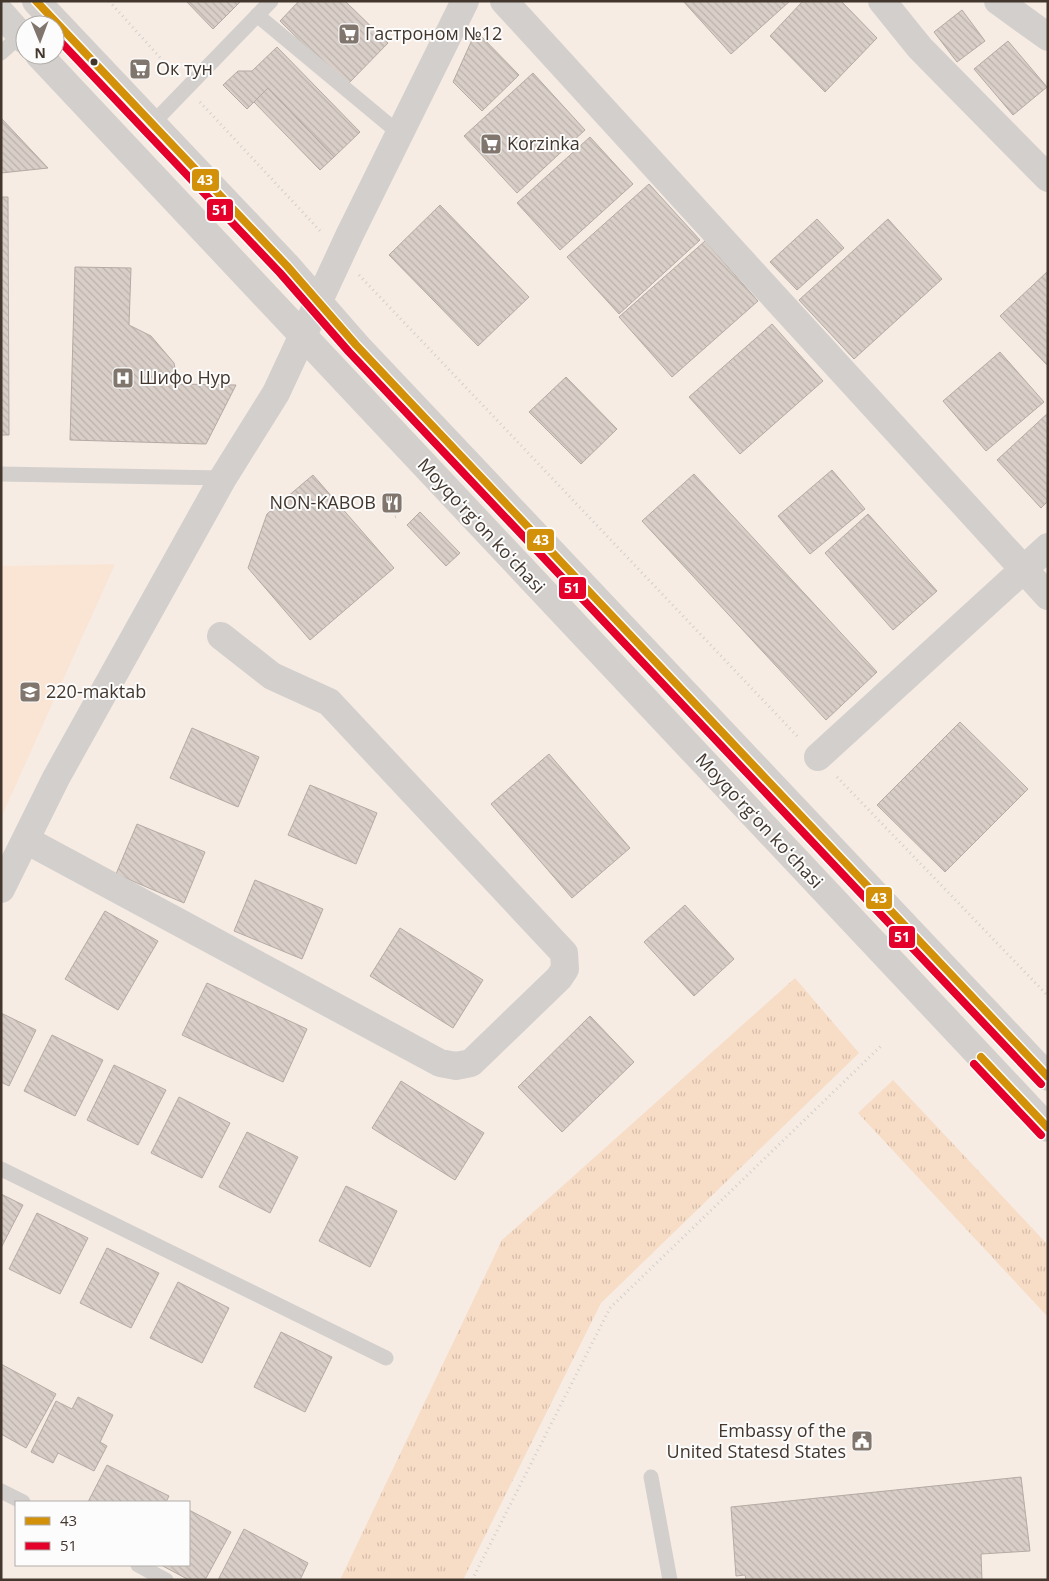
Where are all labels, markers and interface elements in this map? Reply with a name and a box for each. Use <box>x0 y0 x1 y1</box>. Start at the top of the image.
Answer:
north arrow <box>15 15 65 65</box>
place label: Гастроном №12 <box>365 21 502 45</box>
supermarket icon: Гастроном №12 <box>337 22 361 46</box>
text: N <box>34 44 46 63</box>
place label: Ок тун <box>156 56 213 80</box>
unlabelled marker <box>89 57 99 67</box>
supermarket icon: Ок тун <box>128 57 152 81</box>
place label: Korzinka <box>507 131 580 155</box>
supermarket icon: Korzinka <box>479 132 503 156</box>
line badge: 43 <box>191 168 220 192</box>
text: 43 <box>197 170 213 189</box>
line badge: 51 <box>206 198 234 222</box>
text: 51 <box>212 200 228 219</box>
place label: Шифо Нур <box>139 365 231 389</box>
hospital icon: Шифо Нур <box>111 366 135 390</box>
street label: Moyqoʻrgʻon koʻchasi <box>413 453 551 598</box>
place label: NON-KABOB <box>269 490 376 514</box>
restaurant icon: NON-KABOB <box>380 491 404 515</box>
line badge: 43 <box>526 528 555 552</box>
text: 43 <box>533 530 549 549</box>
line badge: 51 <box>558 576 587 600</box>
text: 51 <box>564 578 580 597</box>
place label: 220-maktab <box>46 679 146 703</box>
school or university icon: 220-maktab <box>18 680 42 704</box>
street label: Moyqoʻrgʻon koʻchasi <box>691 748 829 893</box>
line badge: 43 <box>865 886 893 910</box>
text: 43 <box>871 888 887 907</box>
line badge: 51 <box>888 925 916 949</box>
text: 51 <box>894 927 910 946</box>
place label: Embassy of the United Statesd States <box>667 1418 846 1463</box>
public building icon: Embassy of the United Statesd States <box>850 1429 874 1453</box>
legend <box>15 1501 190 1566</box>
text: 43 <box>60 1510 77 1530</box>
text: 51 <box>60 1535 77 1555</box>

